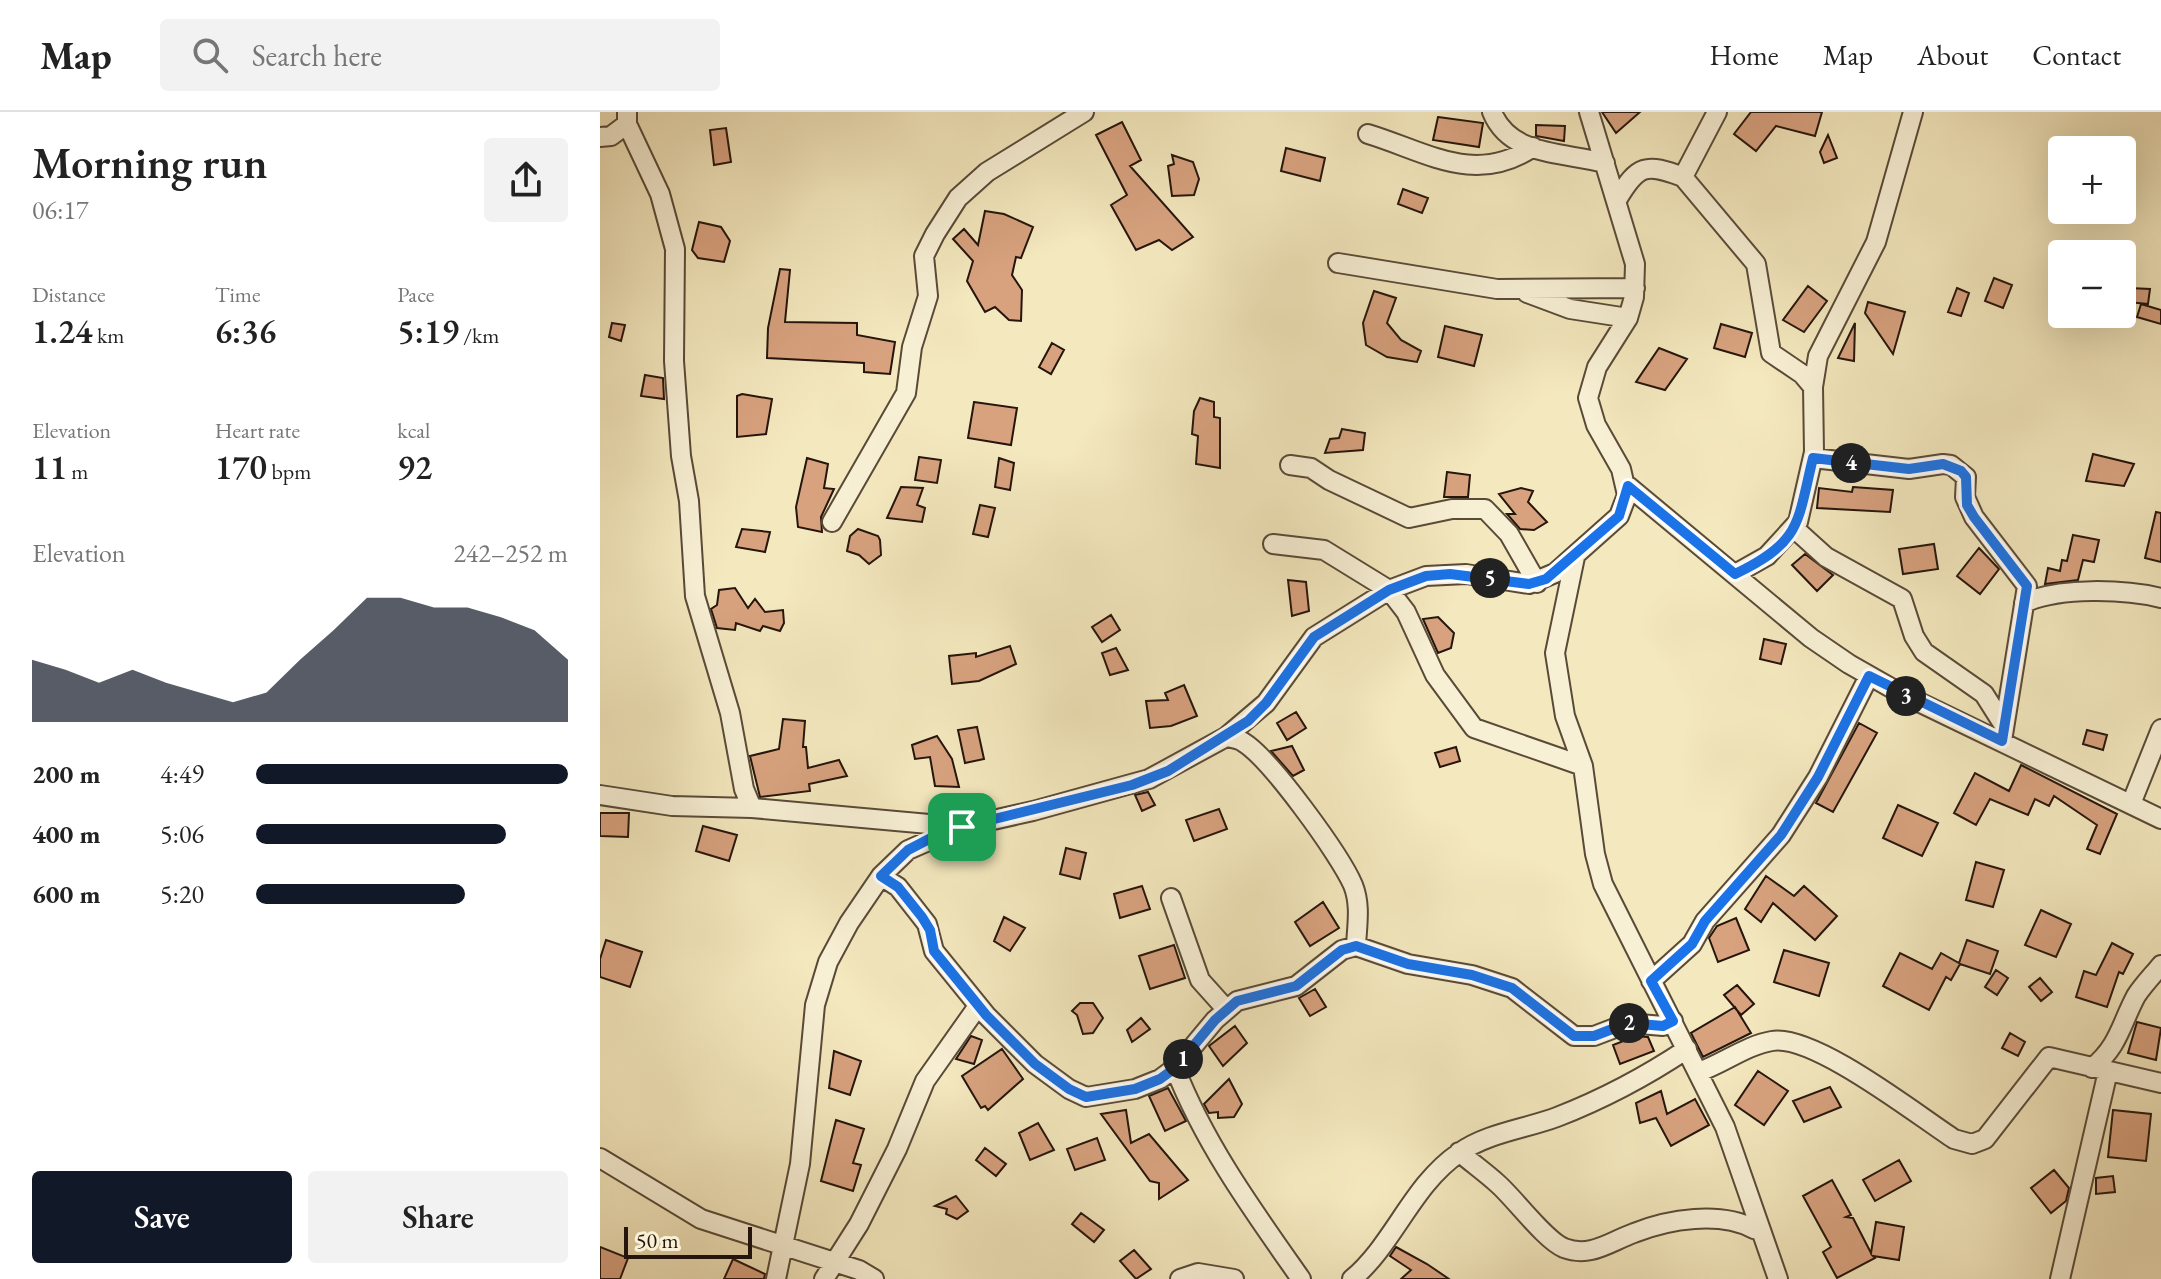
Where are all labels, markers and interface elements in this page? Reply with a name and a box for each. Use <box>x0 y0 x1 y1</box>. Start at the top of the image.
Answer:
search box <box>160 19 720 91</box>
text: Map <box>40 31 112 80</box>
icon: search <box>188 33 232 77</box>
text: Search here <box>252 36 382 75</box>
text: Home <box>1709 37 1779 73</box>
text: Map <box>1823 37 1873 73</box>
text: About <box>1917 37 1988 73</box>
text: Contact <box>2032 37 2121 73</box>
text: Morning run <box>32 134 268 191</box>
map controls <box>2048 136 2136 328</box>
button: + <box>2048 136 2136 224</box>
button: share <box>484 138 568 222</box>
text: 06:17 <box>32 193 88 227</box>
button: − <box>2048 240 2136 328</box>
text: Distance <box>32 280 105 309</box>
text: Time <box>215 280 260 309</box>
text: Pace <box>397 280 434 309</box>
text: 1.24 <box>32 309 93 353</box>
text: 6:36 <box>215 309 276 353</box>
text: 5:19 <box>397 309 459 353</box>
text: km <box>93 321 124 350</box>
text: /km <box>459 321 500 350</box>
text: Elevation <box>32 416 111 445</box>
text: Heart rate <box>215 416 300 445</box>
text: kcal <box>397 416 430 445</box>
pin: 4 <box>1831 443 1871 483</box>
text: 11 <box>32 445 67 489</box>
text: 170 <box>215 445 267 489</box>
text: 92 <box>397 445 432 489</box>
text: 4 <box>1845 448 1857 477</box>
text: m <box>67 457 88 486</box>
text: bpm <box>267 457 311 486</box>
text: Elevation <box>32 536 126 570</box>
text: 242–252 m <box>453 536 568 570</box>
pin: 5 <box>1470 558 1510 598</box>
text: 5 <box>1484 563 1496 592</box>
pin: 3 <box>1886 676 1926 716</box>
text: 3 <box>1900 681 1912 710</box>
text: 200 m <box>32 757 100 791</box>
text: 4:49 <box>160 757 204 791</box>
pin <box>928 793 996 861</box>
icon: arrive <box>940 805 984 849</box>
text: 400 m <box>32 817 100 851</box>
text: 5:06 <box>160 817 204 851</box>
text: 600 m <box>32 877 100 911</box>
text: 5:20 <box>160 877 204 911</box>
pin: 2 <box>1609 1003 1649 1043</box>
text: 2 <box>1623 1008 1635 1037</box>
pin: 1 <box>1163 1039 1203 1079</box>
text: 1 <box>1177 1044 1189 1073</box>
button: Save <box>32 1171 292 1263</box>
button: Share <box>308 1171 568 1263</box>
scale bar <box>624 1223 752 1259</box>
text: 50 m <box>636 1226 679 1255</box>

